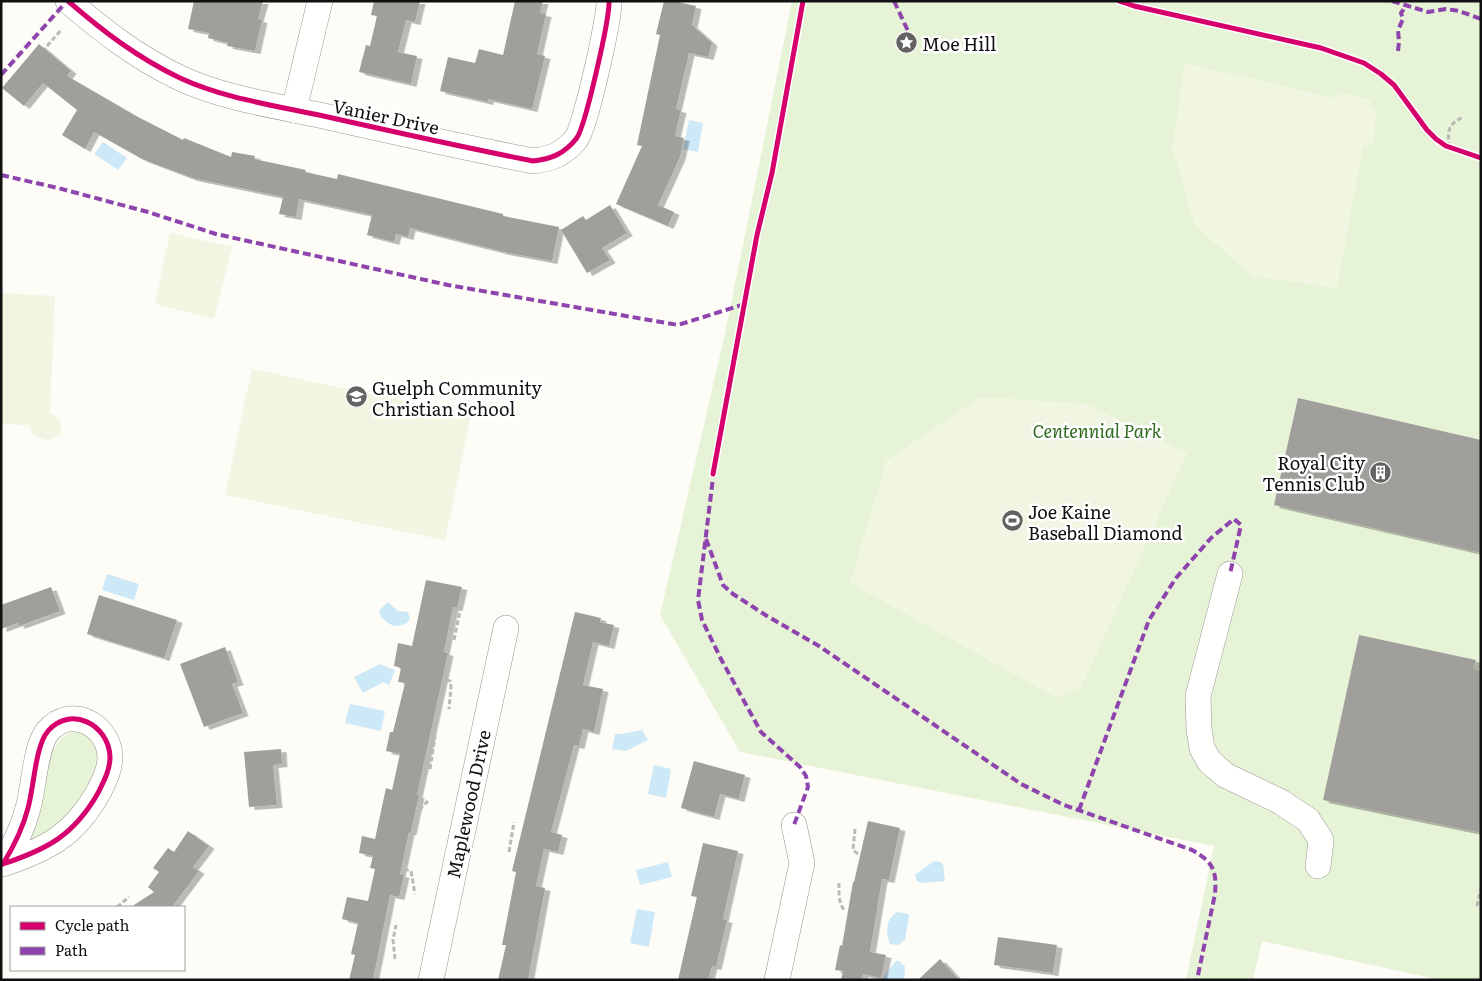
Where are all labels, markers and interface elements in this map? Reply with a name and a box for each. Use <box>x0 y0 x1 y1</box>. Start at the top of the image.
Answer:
place label: Moe Hill <box>922 30 996 57</box>
place icon: Moe Hill <box>894 31 918 55</box>
street label: Vanier Drive <box>330 92 442 140</box>
place label: Guelph Community Christian School <box>372 374 543 422</box>
school or university icon: Guelph Community Christian School <box>344 385 368 409</box>
park label: Centennial Park <box>1032 417 1162 444</box>
place label: Royal City Tennis Club <box>1262 449 1366 497</box>
building icon: Royal City Tennis Club <box>1369 460 1393 484</box>
place label: Joe Kaine Baseball Diamond <box>1028 498 1182 546</box>
sports icon: Joe Kaine Baseball Diamond <box>1000 509 1024 533</box>
street label: Maplewood Drive <box>439 727 497 881</box>
legend <box>10 906 185 971</box>
text: Cycle path <box>55 913 130 936</box>
text: Path <box>55 938 88 961</box>

